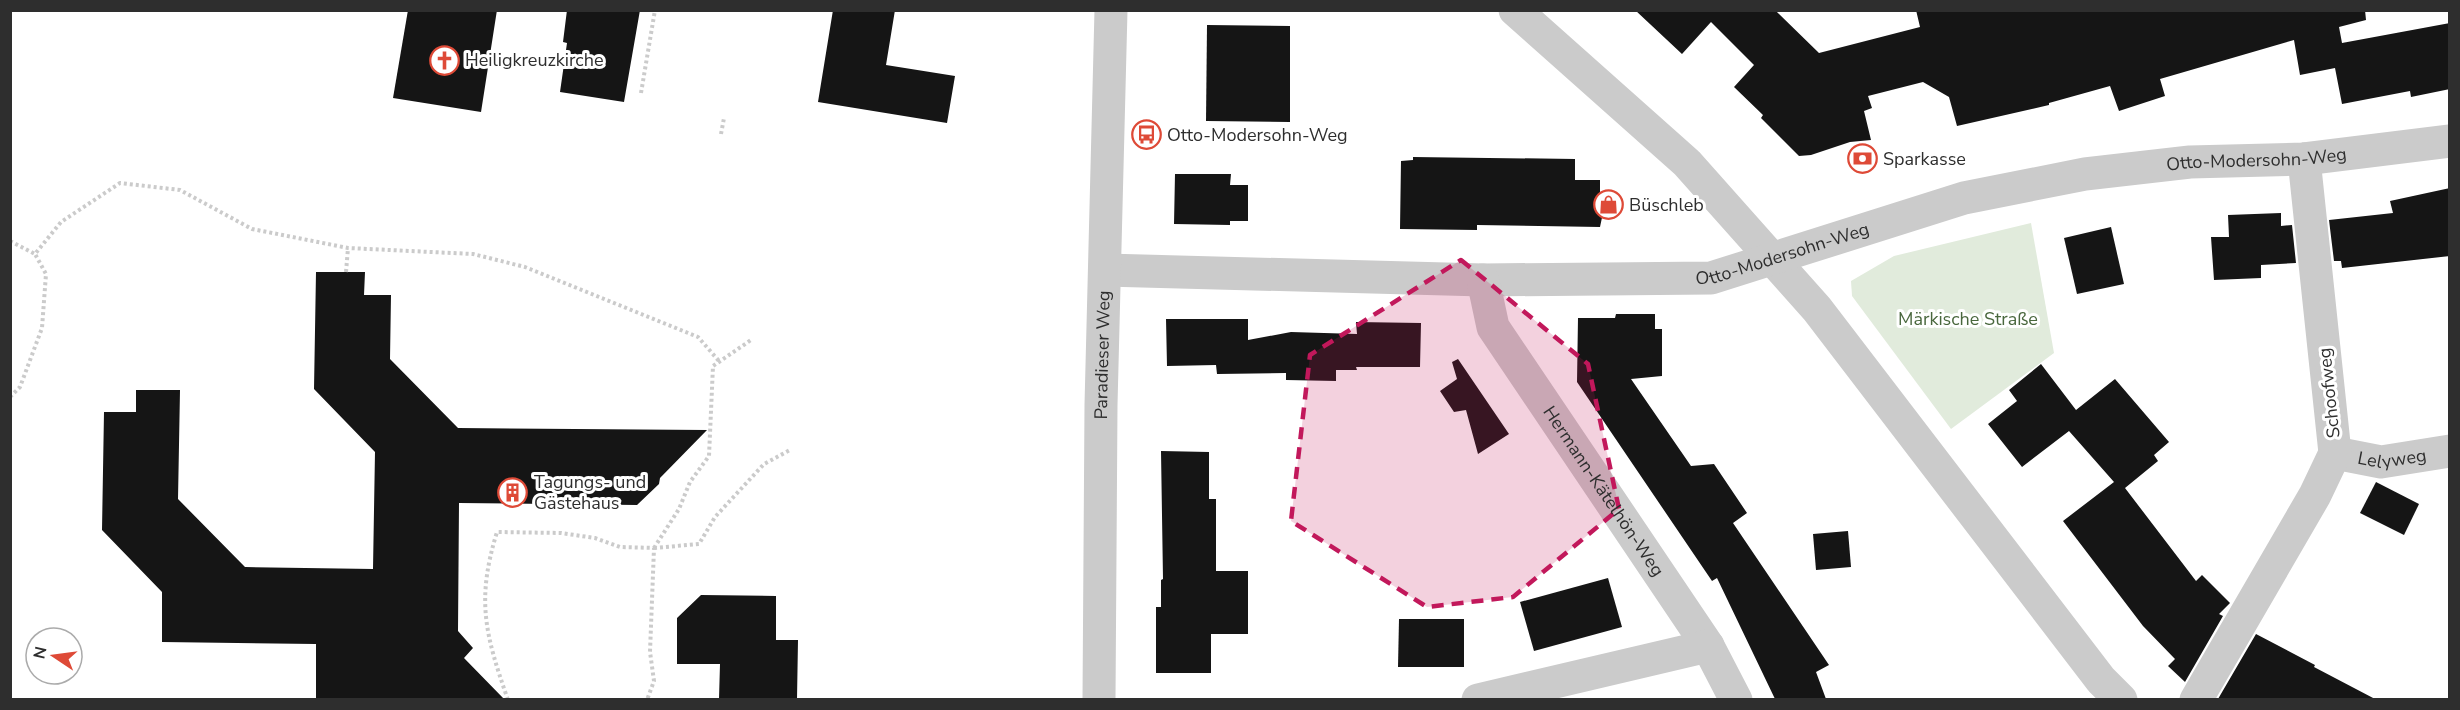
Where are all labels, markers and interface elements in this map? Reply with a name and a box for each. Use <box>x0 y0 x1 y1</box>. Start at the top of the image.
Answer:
church icon: Heiligkreuzkirche <box>428 44 460 76</box>
place label: Heiligkreuzkirche <box>465 48 603 72</box>
bus stop icon: Otto-Modersohn-Weg <box>1130 119 1162 151</box>
place label: Otto-Modersohn-Weg <box>1167 123 1348 147</box>
street label: Otto-Modersohn-Weg <box>2165 142 2348 177</box>
bank icon: Sparkasse <box>1846 143 1878 175</box>
place label: Sparkasse <box>1883 147 1966 171</box>
shop icon: Büschleb <box>1592 189 1624 221</box>
place label: Büschleb <box>1629 193 1704 217</box>
street label: Otto-Modersohn-Weg <box>1695 217 1872 290</box>
street label: Paradieser Weg <box>1089 290 1116 420</box>
park label: Märkische Straße <box>1898 307 2038 331</box>
street label: Schoofweg <box>2312 347 2346 439</box>
street label: Hermann-Kätelhön-Weg <box>1538 401 1670 581</box>
street label: Lelyweg <box>2356 443 2428 474</box>
place label: Tagungs- und Gästehaus <box>534 470 646 515</box>
building icon: Tagungs- und Gästehaus <box>497 476 529 508</box>
north arrow <box>24 626 84 686</box>
text: N <box>28 645 52 661</box>

